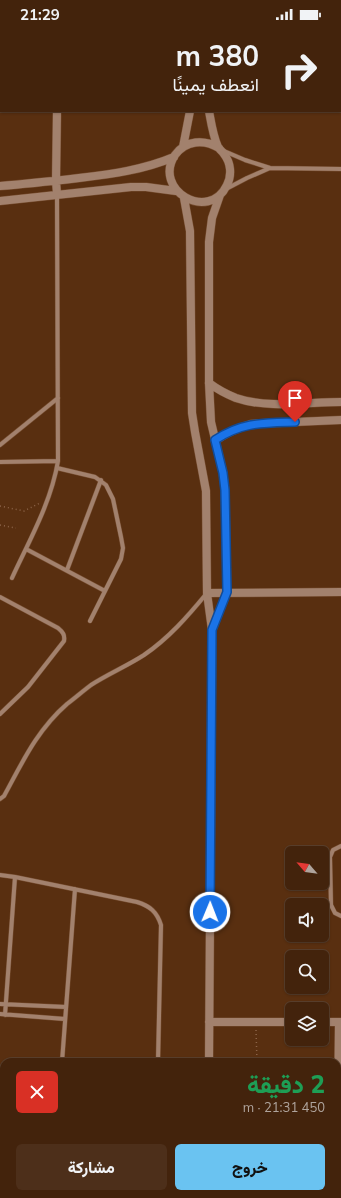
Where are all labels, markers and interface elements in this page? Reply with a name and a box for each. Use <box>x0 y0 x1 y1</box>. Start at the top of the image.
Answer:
text: 21:29 <box>20 5 60 24</box>
text: 380 m <box>176 38 259 73</box>
icon: right <box>273 44 325 96</box>
text: انعطف يمينًا <box>173 73 259 96</box>
pin <box>278 381 312 422</box>
icon: arrive <box>284 387 306 409</box>
north arrow <box>285 846 329 890</box>
map controls <box>285 846 329 1046</box>
position arrow <box>189 891 231 933</box>
button: sound <box>285 898 329 942</box>
button: search <box>285 950 329 994</box>
button: layers <box>285 1002 329 1046</box>
text: 2 دقيقة <box>247 1069 325 1099</box>
button: close <box>16 1071 58 1113</box>
text: 450 m · 21:31 <box>243 1099 325 1115</box>
button: مشاركة <box>16 1144 167 1190</box>
button: خروج <box>175 1144 325 1190</box>

